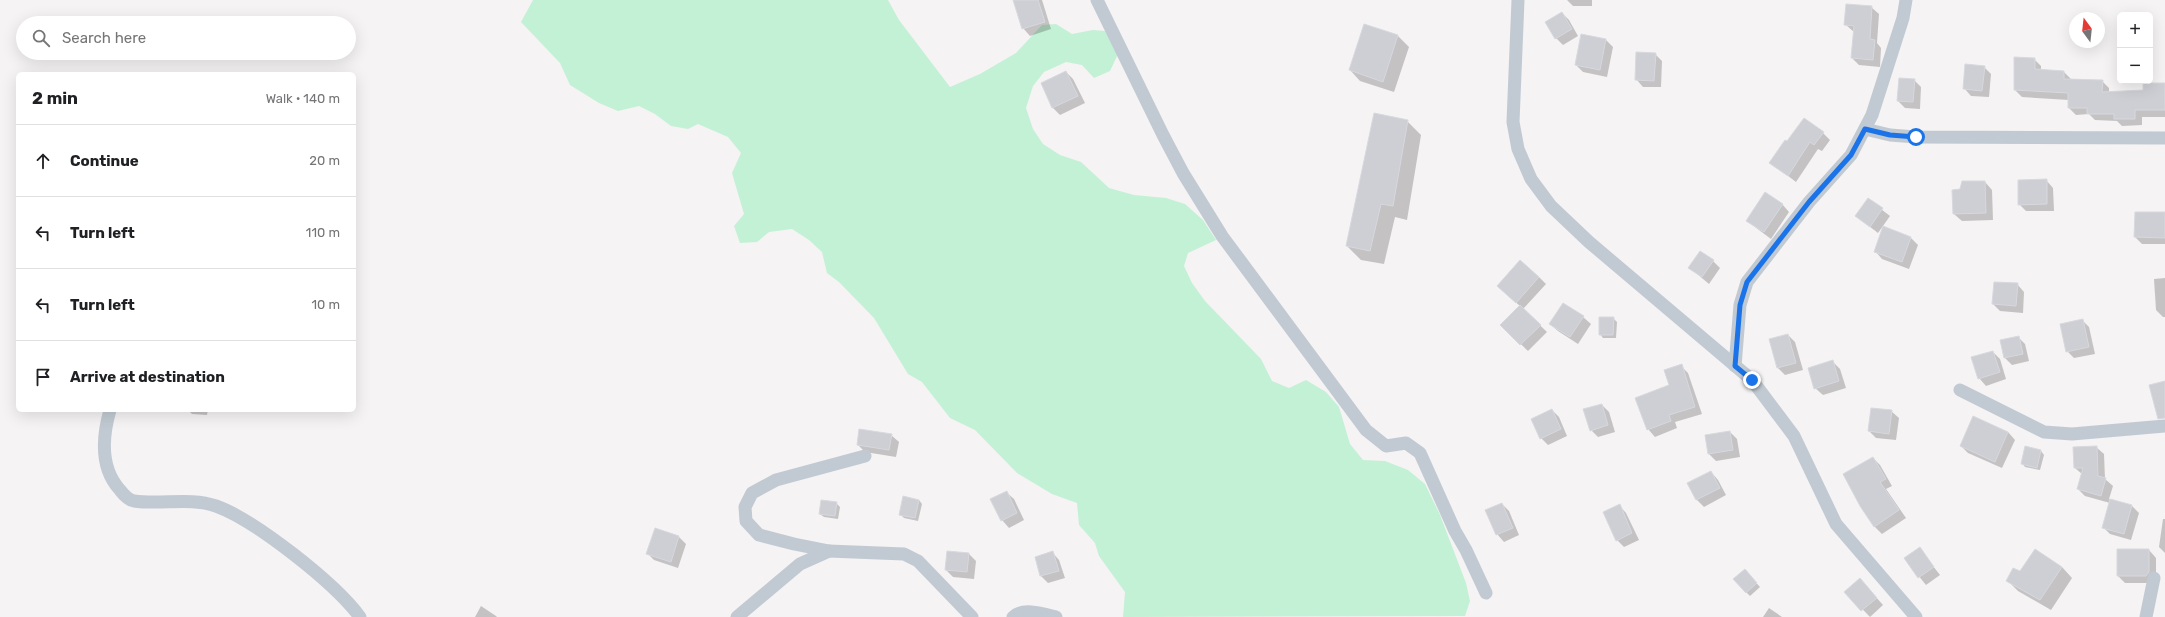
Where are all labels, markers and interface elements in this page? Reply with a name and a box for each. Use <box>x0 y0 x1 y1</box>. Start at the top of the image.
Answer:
north arrow <box>2069 12 2105 48</box>
map controls <box>2117 12 2153 84</box>
button: + <box>2117 12 2153 48</box>
search box <box>16 16 356 60</box>
icon: search <box>30 27 52 49</box>
text: Search here <box>62 29 146 47</box>
button: − <box>2117 48 2153 84</box>
text: 2 min <box>32 88 78 108</box>
text: Walk · 140 m <box>266 91 340 106</box>
route start <box>1907 128 1925 146</box>
icon: ahead <box>32 150 54 172</box>
text: Continue <box>70 152 139 170</box>
text: 20 m <box>309 153 340 168</box>
icon: left <box>32 222 54 244</box>
text: Turn left <box>70 224 135 242</box>
text: 110 m <box>306 225 340 240</box>
icon: left <box>32 294 54 316</box>
text: Turn left <box>70 296 135 314</box>
text: 10 m <box>311 297 340 312</box>
icon: arrive <box>32 366 54 388</box>
text: Arrive at destination <box>70 368 225 386</box>
route end <box>1743 371 1761 389</box>

